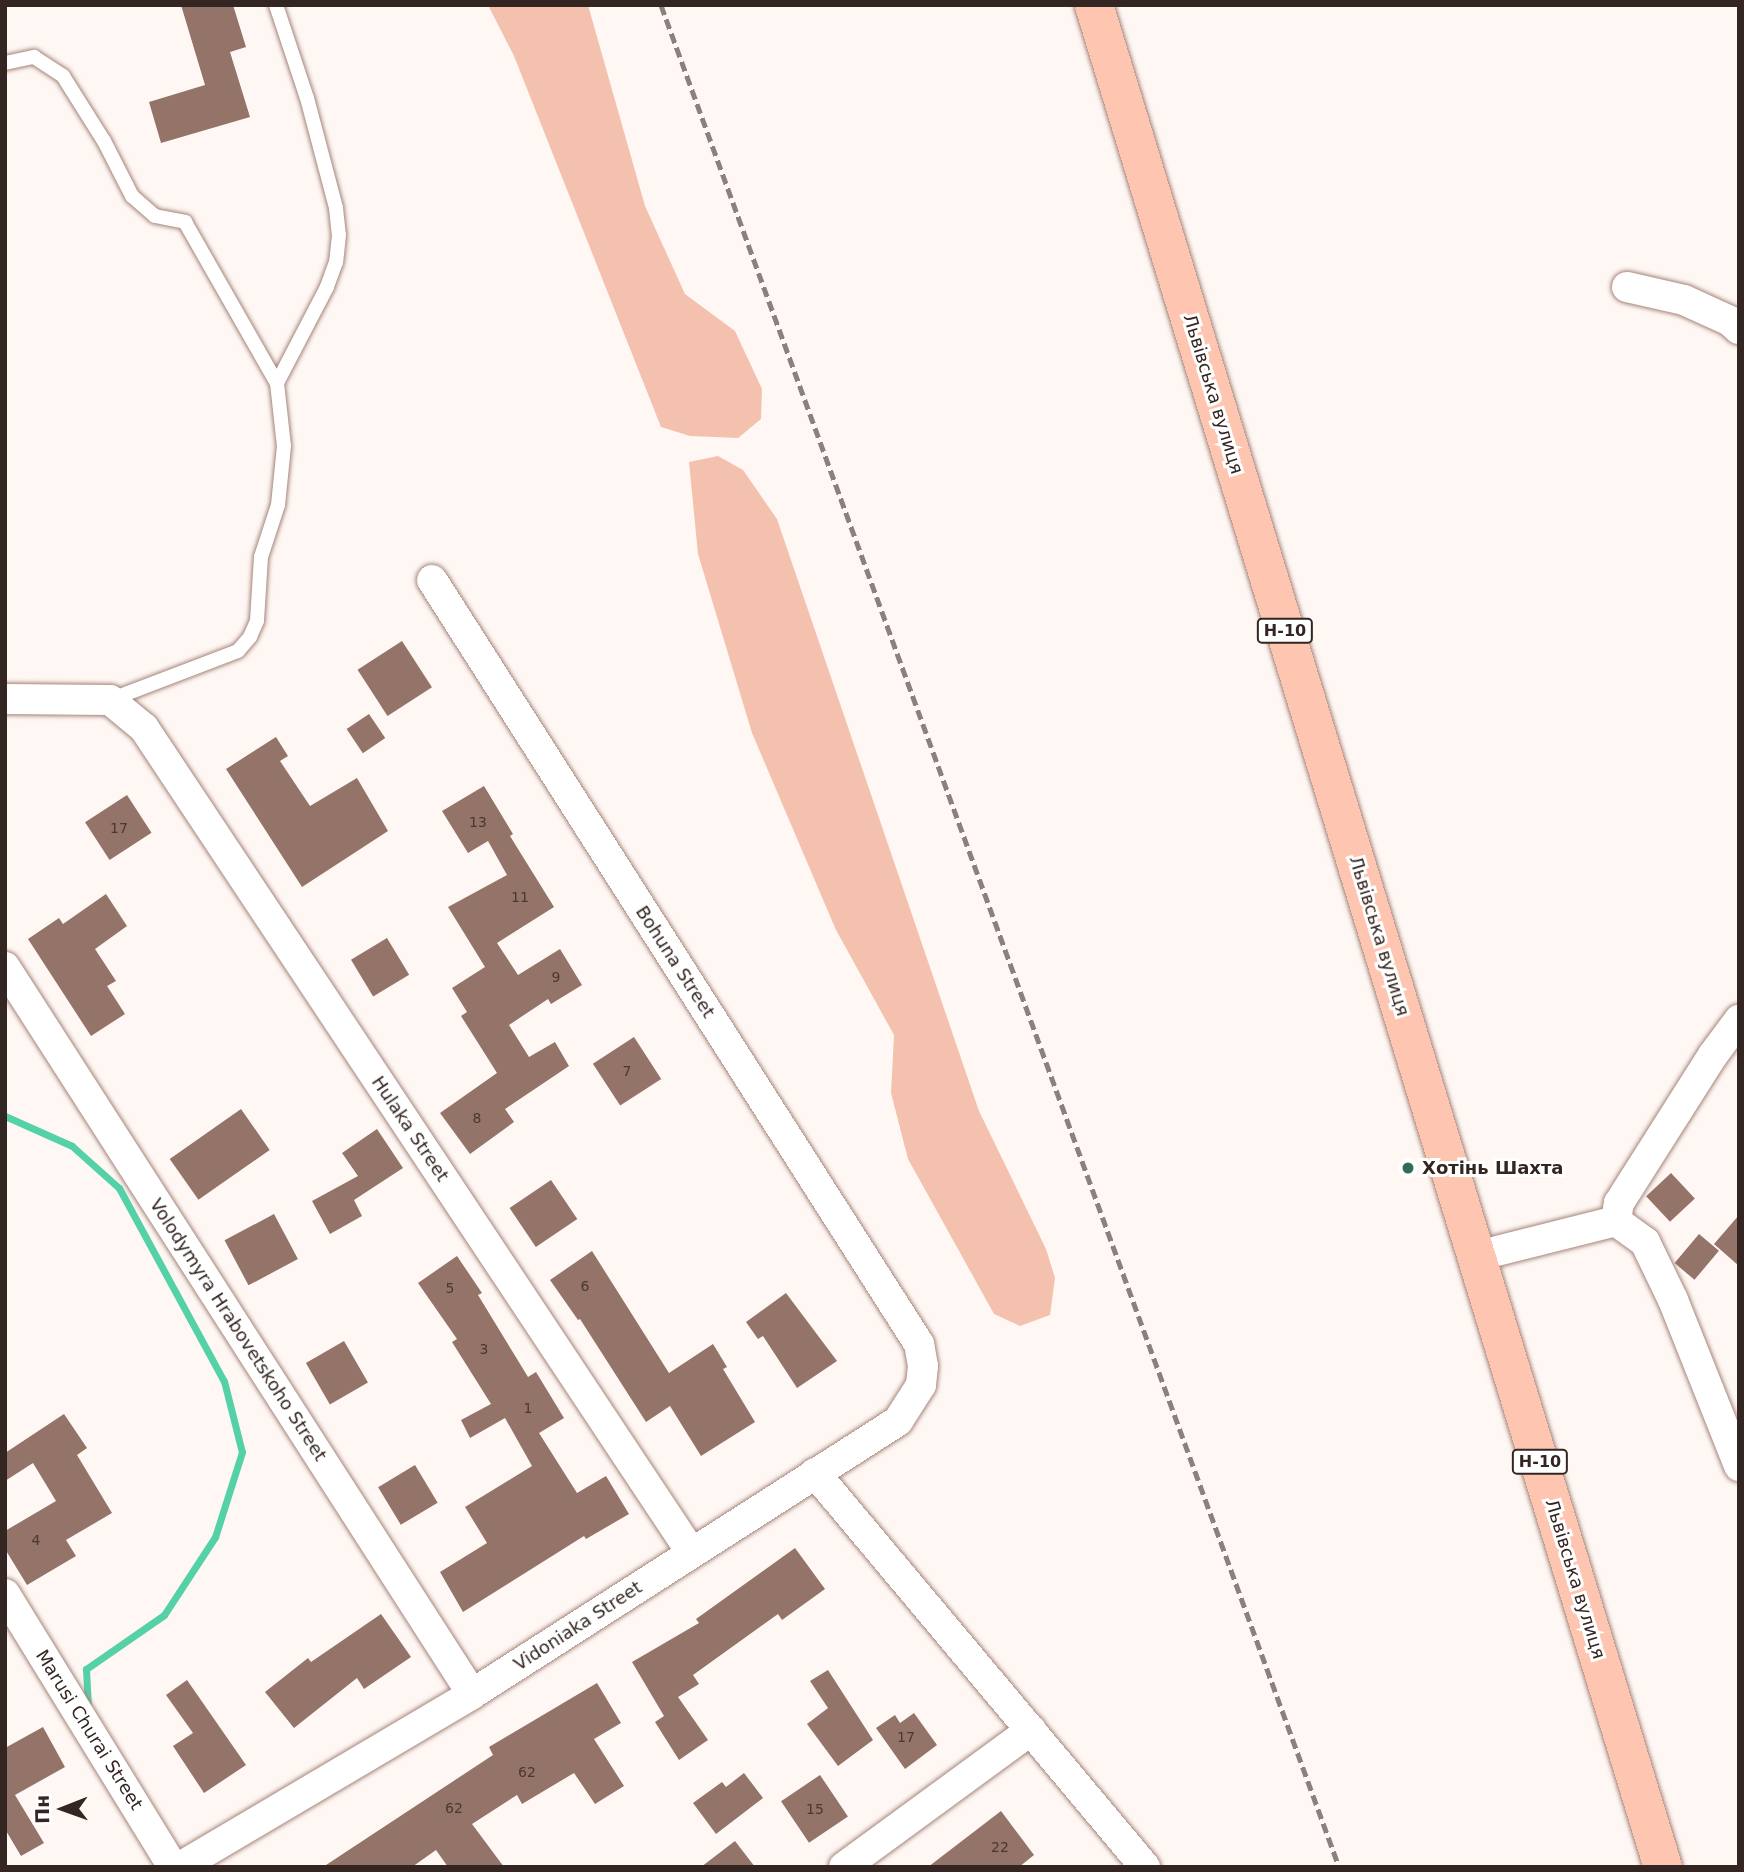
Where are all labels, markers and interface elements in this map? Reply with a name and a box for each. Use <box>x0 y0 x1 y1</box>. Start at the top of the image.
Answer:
street label: Львівська вулиця <box>1178 311 1248 477</box>
road number: Н-10 <box>1255 618 1315 644</box>
house number: 13 <box>469 814 487 830</box>
house number: 17 <box>110 820 128 836</box>
street label: Львівська вулиця <box>1344 853 1414 1019</box>
house number: 11 <box>511 889 529 905</box>
street label: Bohuna Street <box>631 902 719 1022</box>
house number: 9 <box>552 969 560 985</box>
house number: 7 <box>623 1063 631 1079</box>
street label: Hulaka Street <box>367 1072 453 1186</box>
house number: 8 <box>473 1110 481 1126</box>
place label: Хотінь Шахта <box>1422 1157 1564 1179</box>
marker: Хотінь Шахта <box>1400 1160 1416 1176</box>
street label: Volodymyra Hrabovetskoho Street <box>145 1195 331 1465</box>
house number: 6 <box>581 1278 589 1294</box>
house number: 5 <box>446 1280 454 1296</box>
house number: 3 <box>480 1341 488 1357</box>
house number: 1 <box>524 1400 532 1416</box>
road number: Н-10 <box>1510 1450 1570 1474</box>
street label: Львівська вулиця <box>1540 1496 1610 1662</box>
house number: 4 <box>32 1532 40 1548</box>
street label: Vidoniaka Street <box>510 1577 646 1675</box>
street label: Marusi Churai Street <box>31 1646 147 1814</box>
house number: 17 <box>897 1729 915 1745</box>
house number: 62 <box>518 1764 536 1780</box>
north arrow <box>28 1774 98 1844</box>
text: Пн <box>31 1795 53 1824</box>
house number: 62 <box>445 1800 463 1816</box>
house number: 15 <box>806 1801 824 1817</box>
house number: 22 <box>991 1839 1009 1855</box>

